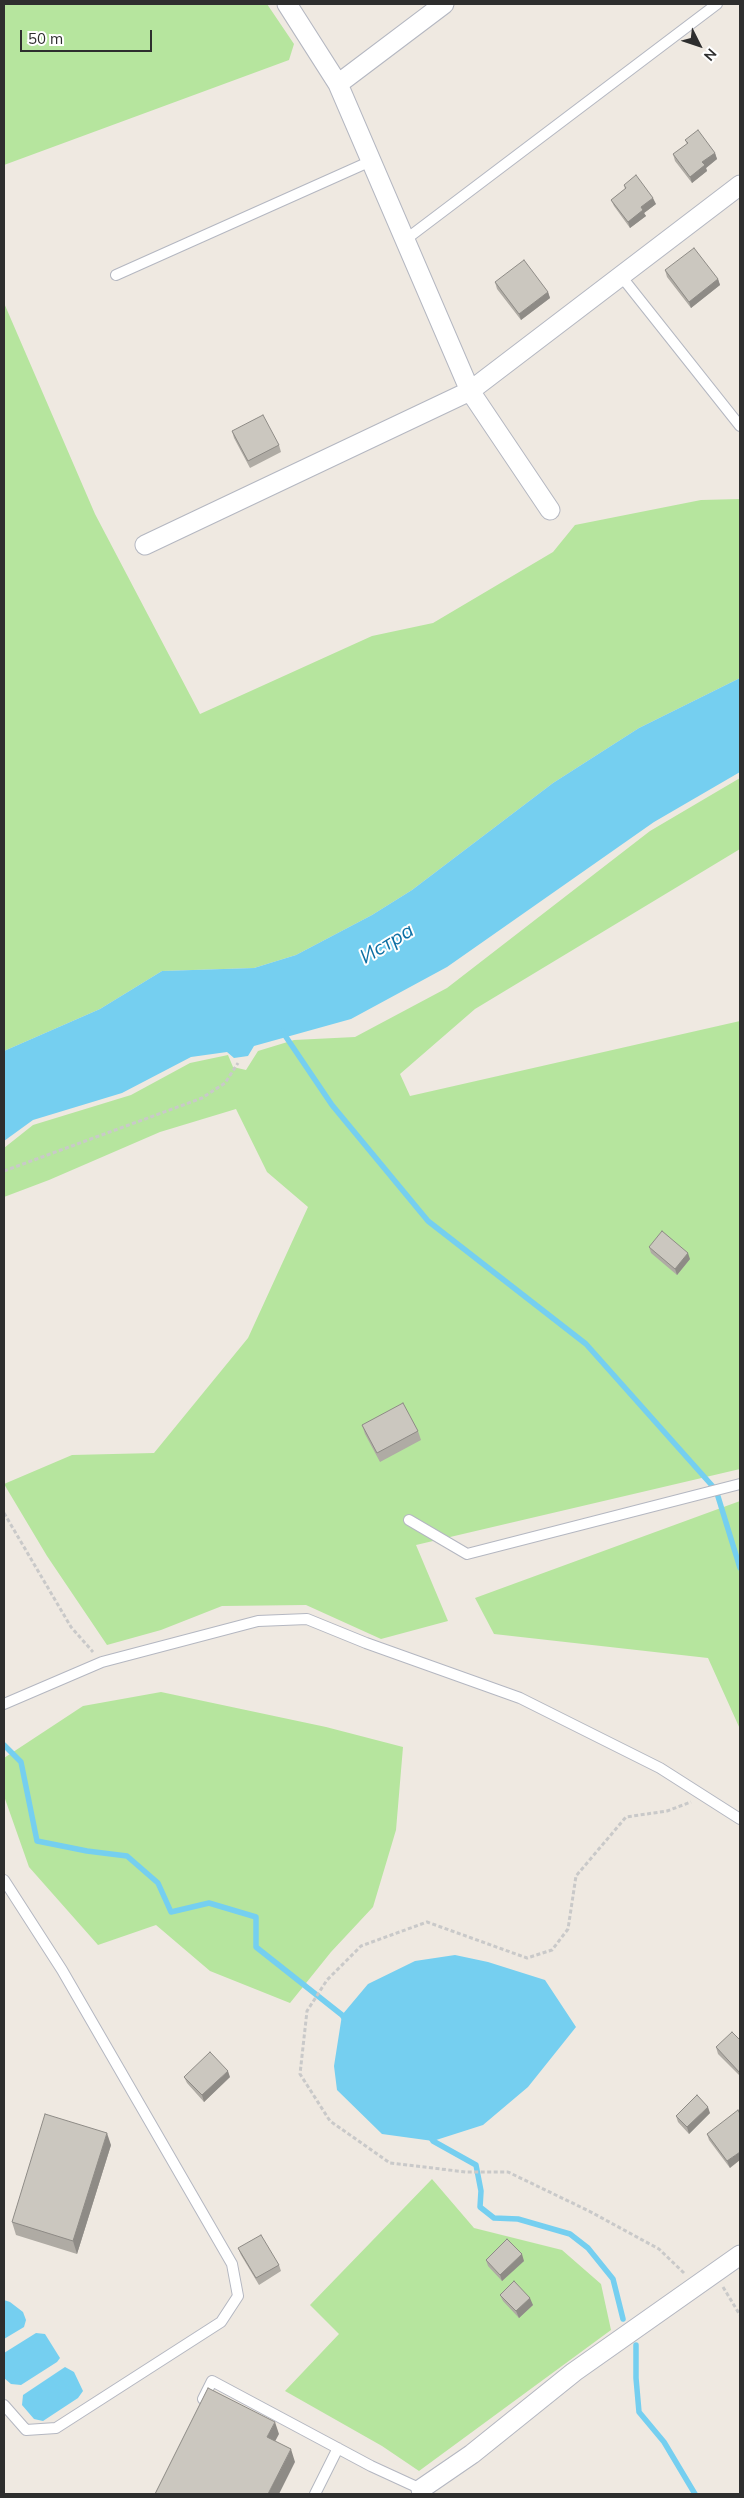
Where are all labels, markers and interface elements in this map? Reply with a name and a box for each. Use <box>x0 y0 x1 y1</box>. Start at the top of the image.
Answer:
scale bar <box>22 20 155 52</box>
north arrow <box>674 20 724 70</box>
text: 50 m <box>28 29 63 48</box>
text: N <box>700 45 721 65</box>
water label: Истра <box>356 919 418 969</box>

